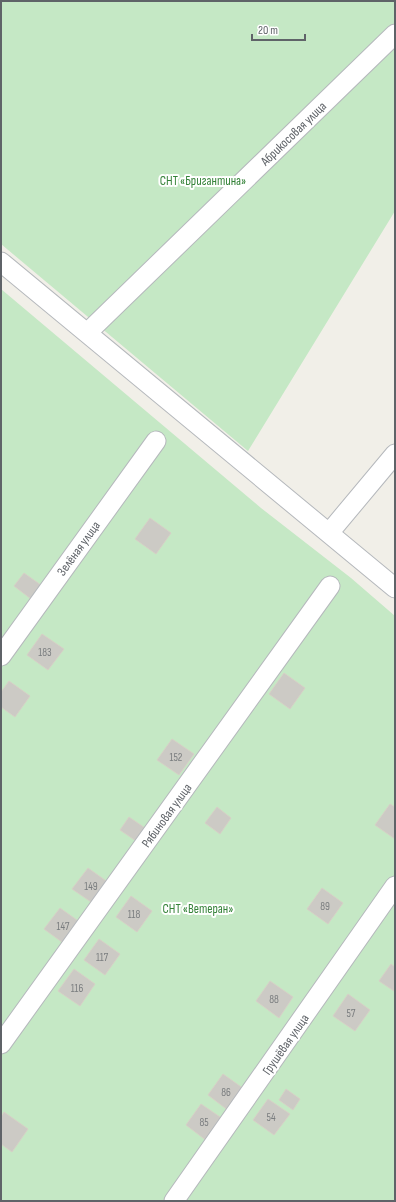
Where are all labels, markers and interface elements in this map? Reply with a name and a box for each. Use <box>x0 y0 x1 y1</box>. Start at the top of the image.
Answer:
scale bar <box>252 16 305 42</box>
text: 20 m <box>258 23 278 38</box>
street label: Абрикосовая улица <box>257 98 330 170</box>
park label: СНТ «Бригантина» <box>160 173 246 189</box>
street label: Зелёная улица <box>54 518 104 579</box>
house number: 183 <box>38 646 52 659</box>
house number: 152 <box>170 751 183 764</box>
street label: Рябиновая улица <box>138 780 195 851</box>
house number: 149 <box>84 880 98 893</box>
house number: 89 <box>320 900 330 913</box>
park label: СНТ «Ветеран» <box>163 901 233 917</box>
house number: 118 <box>128 908 140 921</box>
house number: 147 <box>57 920 70 933</box>
house number: 117 <box>96 951 109 964</box>
house number: 116 <box>71 982 83 995</box>
house number: 88 <box>269 993 279 1006</box>
house number: 57 <box>347 1007 356 1020</box>
street label: Грушёвая улица <box>259 1011 313 1078</box>
house number: 86 <box>221 1086 231 1099</box>
house number: 54 <box>266 1111 276 1124</box>
house number: 85 <box>199 1116 209 1129</box>

